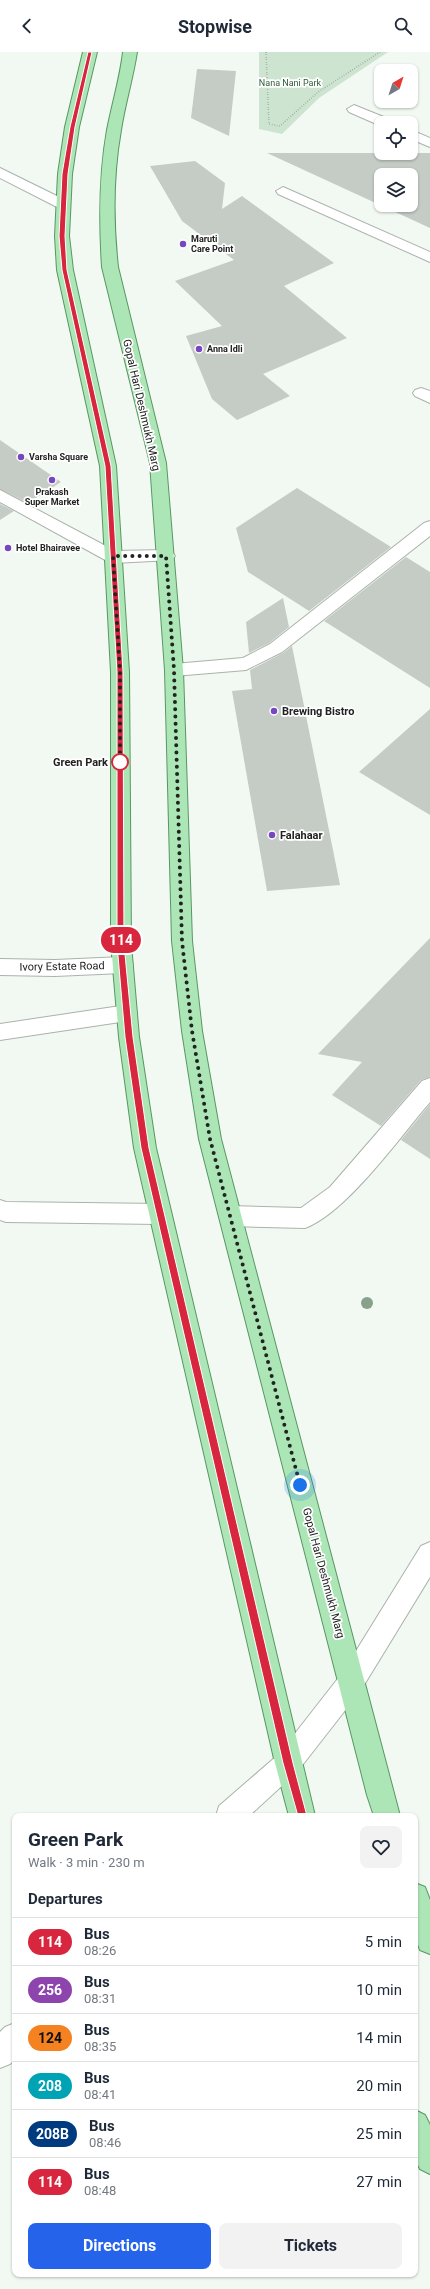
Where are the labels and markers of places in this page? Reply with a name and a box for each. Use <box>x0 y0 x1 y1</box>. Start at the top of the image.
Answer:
place label: Maruti Care Point <box>191 234 233 254</box>
marker: Maruti Care Point <box>178 239 188 249</box>
marker: Anna Idli <box>194 344 204 354</box>
place label: Anna Idli <box>207 344 243 354</box>
marker: Varsha Square <box>16 452 26 462</box>
place label: Varsha Square <box>29 452 88 462</box>
marker: Prakash Super Market <box>47 475 57 485</box>
place label: Prakash Super Market <box>25 487 79 507</box>
marker: Hotel Bhairavee <box>3 543 13 553</box>
place label: Hotel Bhairavee <box>16 543 80 553</box>
place label: Brewing Bistro <box>282 705 354 718</box>
marker: Brewing Bistro <box>269 706 279 716</box>
marker: Green Park <box>111 753 129 771</box>
place label: Green Park <box>53 756 108 769</box>
place label: Falahaar <box>280 829 323 842</box>
marker: Falahaar <box>267 830 277 840</box>

